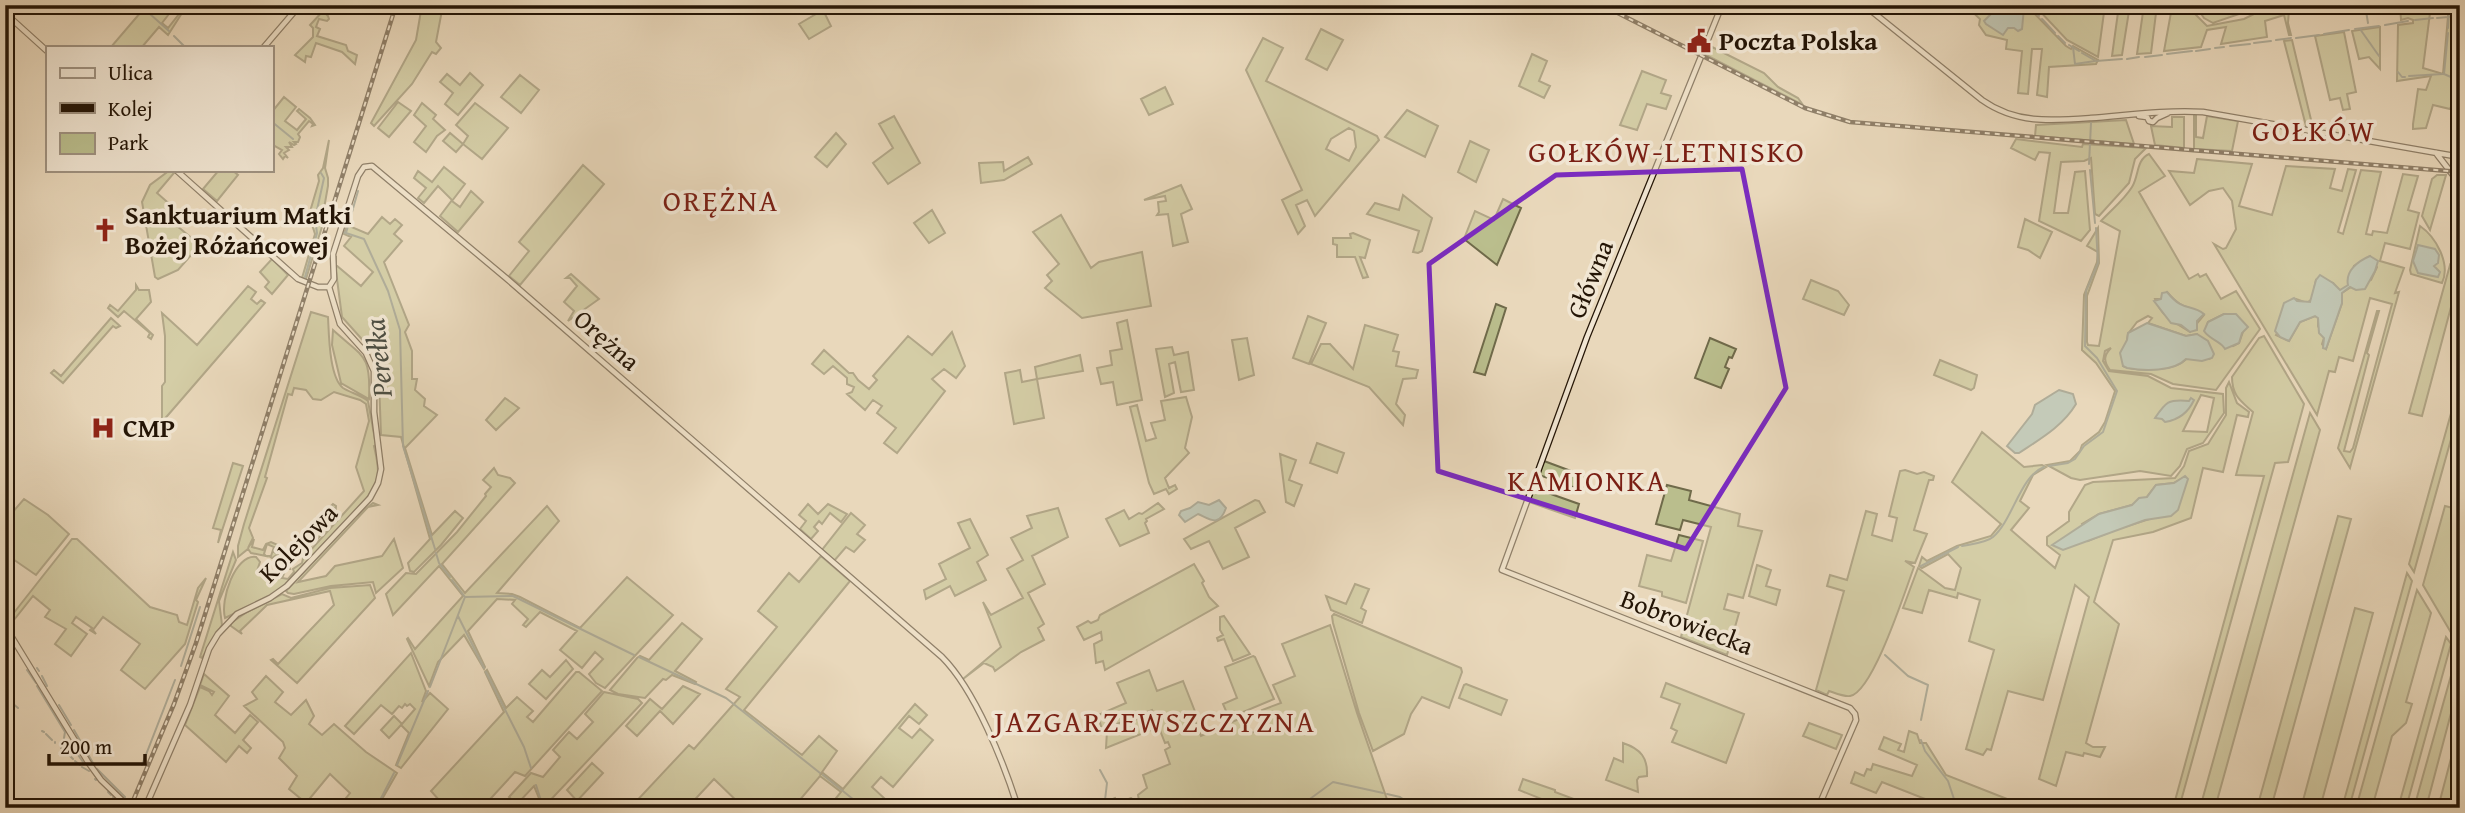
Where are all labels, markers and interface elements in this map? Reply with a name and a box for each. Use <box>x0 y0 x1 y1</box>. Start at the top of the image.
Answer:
place label: Poczta Polska <box>1719 21 1878 60</box>
public building icon: Poczta Polska <box>1685 27 1713 55</box>
legend <box>46 46 273 172</box>
text: Ulica <box>108 57 153 88</box>
text: Kolej <box>108 93 153 124</box>
district label: GOŁKÓW <box>2252 108 2376 152</box>
text: Park <box>108 127 149 158</box>
district label: GOŁKÓW-LETNISKO <box>1528 129 1806 173</box>
district label: ORĘŻNA <box>663 178 779 222</box>
place label: Sanktuarium Matki Bożej Różańcowej <box>125 195 352 264</box>
church icon: Sanktuarium Matki Bożej Różańcowej <box>91 216 119 244</box>
street label: Główna <box>1556 233 1623 324</box>
street label: Orężna <box>565 300 650 380</box>
water label: Perełka <box>353 316 402 401</box>
place label: CMP <box>123 408 175 447</box>
hospital icon: CMP <box>89 414 117 442</box>
district label: KAMIONKA <box>1507 458 1667 502</box>
street label: Kolejowa <box>249 494 347 591</box>
street label: Bobrowiecka <box>1615 578 1760 665</box>
district label: JAZGARZEWSZCZYZNA <box>990 699 1316 743</box>
scale bar <box>49 722 145 766</box>
text: 200 m <box>60 731 112 762</box>

